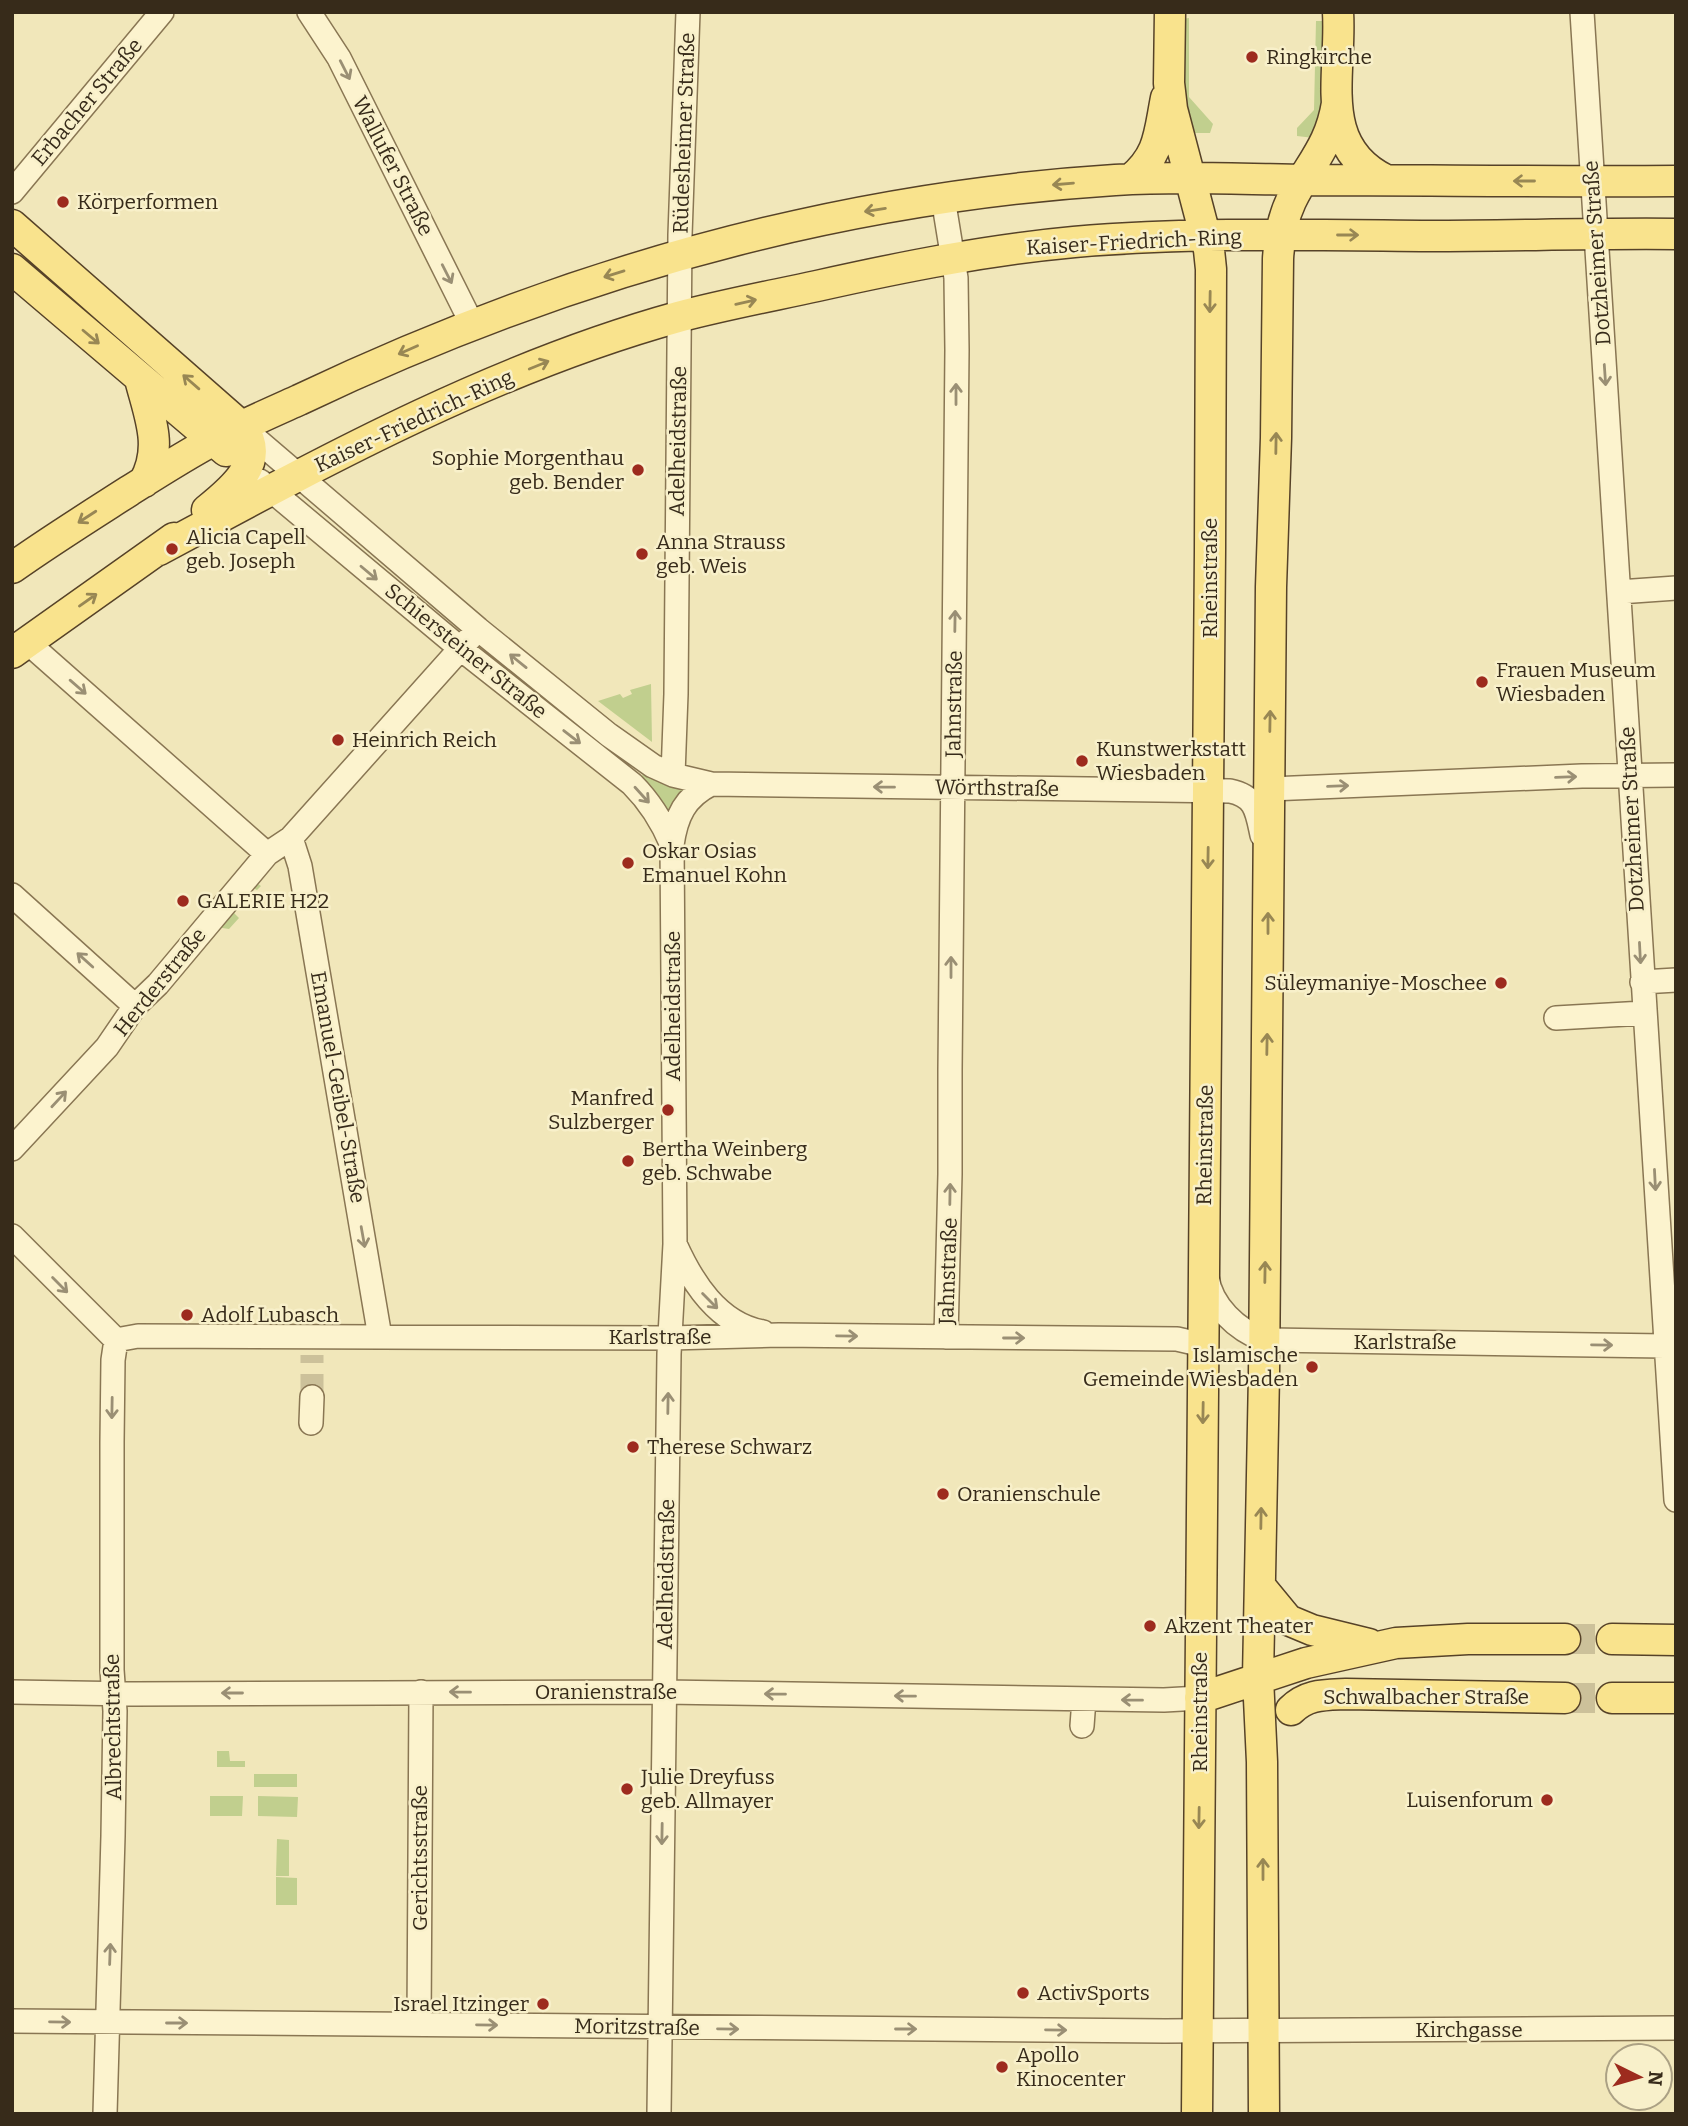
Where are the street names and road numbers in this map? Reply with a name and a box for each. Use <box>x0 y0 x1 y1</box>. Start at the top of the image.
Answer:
street label: Rüdesheimer Straße <box>667 32 701 234</box>
street label: Erbacher Straße <box>26 33 148 171</box>
street label: Wallufer Straße <box>347 92 439 240</box>
street label: Dotzheimer Straße <box>1578 160 1616 346</box>
street label: Kaiser-Friedrich-Ring <box>1025 223 1243 261</box>
street label: Kaiser-Friedrich-Ring <box>311 363 518 478</box>
street label: Adelheidstraße <box>664 366 692 516</box>
street label: Rheinstraße <box>1197 518 1223 638</box>
street label: Schiersteiner Straße <box>380 578 552 724</box>
street label: Jahnstraße <box>940 650 968 759</box>
street label: Dotzheimer Straße <box>1614 726 1650 912</box>
street label: Wörthstraße <box>935 774 1059 802</box>
street label: Herderstraße <box>108 922 212 1042</box>
street label: Adelheidstraße <box>660 931 686 1081</box>
street label: Emanuel-Geibel-Straße <box>305 969 371 1205</box>
street label: Rheinstraße <box>1191 1084 1219 1206</box>
street label: Jahnstraße <box>933 1217 963 1326</box>
street label: Karlstraße <box>608 1324 712 1350</box>
street label: Karlstraße <box>1353 1329 1457 1355</box>
street label: Adelheidstraße <box>652 1499 680 1649</box>
street label: Rheinstraße <box>1187 1652 1213 1772</box>
street label: Albrechtstraße <box>99 1653 127 1801</box>
street label: Oranienstraße <box>535 1679 677 1705</box>
street label: Schwalbacher Straße <box>1323 1684 1529 1710</box>
street label: Gerichtsstraße <box>407 1785 433 1931</box>
street label: Moritzstraße <box>574 2013 700 2041</box>
street label: Kirchgasse <box>1415 2017 1523 2043</box>

